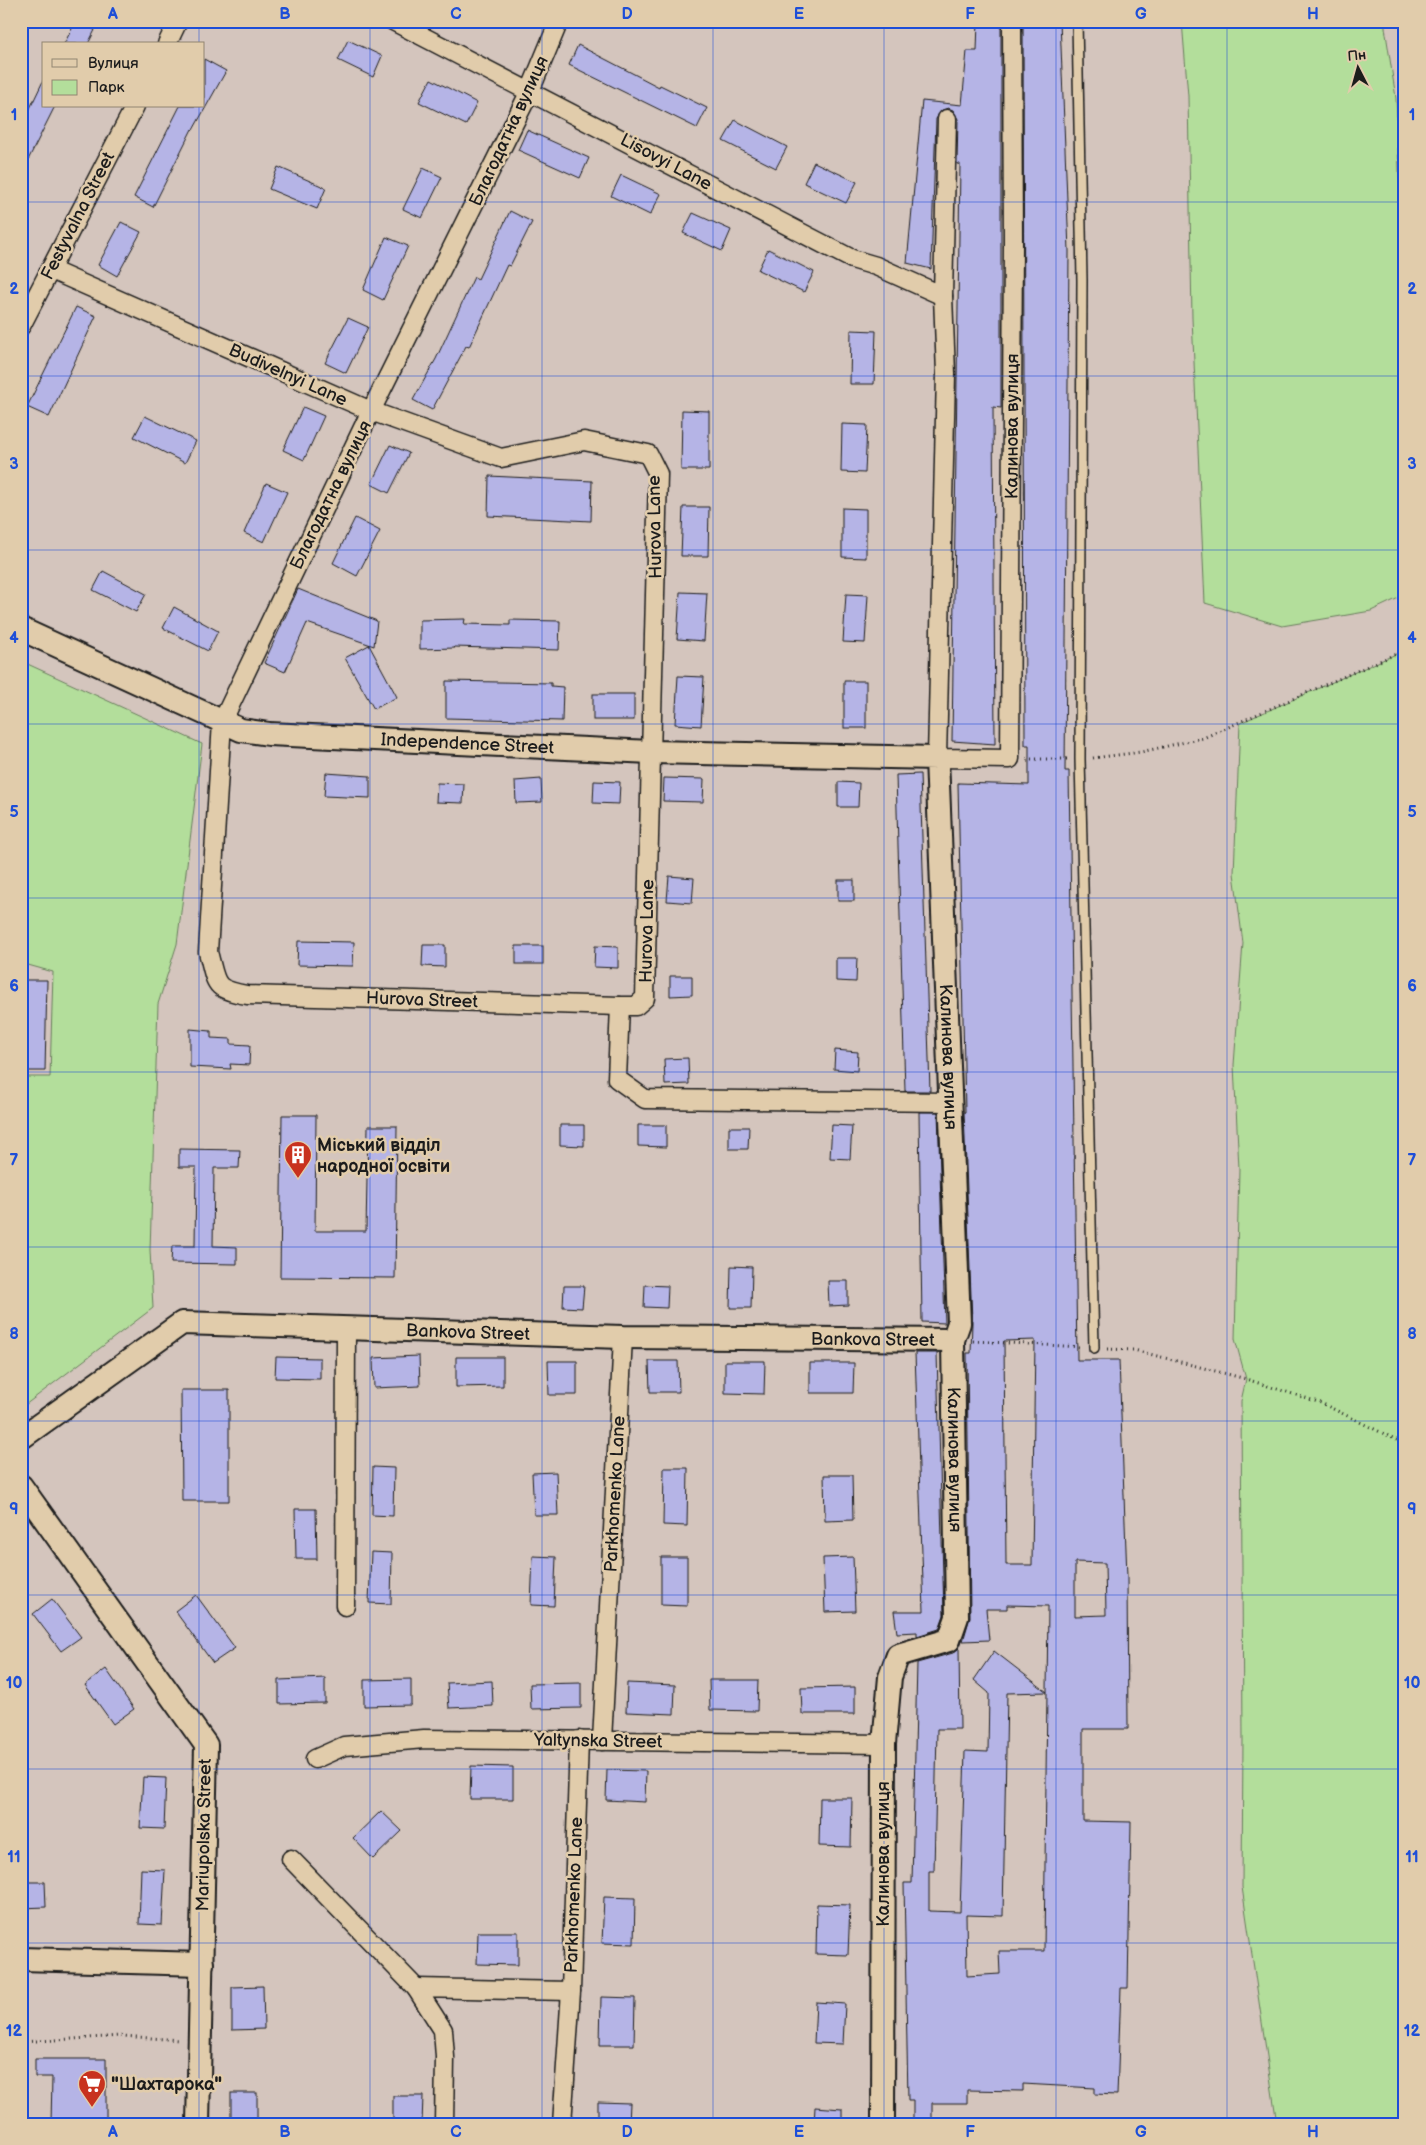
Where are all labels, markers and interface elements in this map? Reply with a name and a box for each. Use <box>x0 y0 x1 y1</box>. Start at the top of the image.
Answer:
text: A <box>107 5 118 24</box>
text: B <box>279 5 291 24</box>
text: C <box>450 5 462 24</box>
text: D <box>621 5 633 24</box>
text: E <box>794 5 804 24</box>
text: F <box>965 5 975 24</box>
text: G <box>1135 5 1147 24</box>
text: H <box>1307 5 1319 24</box>
legend <box>42 42 205 108</box>
north arrow <box>1334 42 1384 92</box>
text: Пн <box>1347 46 1367 65</box>
street label: Благодатна вулиця <box>465 53 553 209</box>
text: Вулиця <box>88 54 139 73</box>
text: Парк <box>88 78 125 97</box>
text: 1 <box>11 106 17 125</box>
text: 1 <box>1409 106 1415 125</box>
street label: Lisovyi Lane <box>617 129 716 195</box>
street label: Festyvalna Street <box>37 148 119 283</box>
text: 2 <box>9 280 19 299</box>
text: 2 <box>1407 280 1417 299</box>
street label: Budivelnyi Lane <box>225 339 351 411</box>
street label: Калинова вулиця <box>1001 353 1023 499</box>
street label: Благодатна вулиця <box>286 417 376 573</box>
text: 3 <box>9 455 19 474</box>
text: 3 <box>1407 455 1417 474</box>
street label: Hurova Lane <box>644 475 666 579</box>
text: 4 <box>9 629 19 648</box>
text: 4 <box>1407 629 1417 648</box>
street label: Independence Street <box>380 729 555 758</box>
text: 5 <box>9 803 19 822</box>
text: 5 <box>1407 803 1417 822</box>
street label: Hurova Lane <box>636 879 658 983</box>
text: 6 <box>9 977 19 996</box>
text: 6 <box>1407 977 1417 996</box>
street label: Калинова вулиця <box>935 984 962 1130</box>
street label: Hurova Street <box>366 988 479 1012</box>
place label: Міський відділ народної освіти <box>317 1135 450 1177</box>
building icon: Міський відділ народної освіти <box>283 1140 313 1179</box>
text: 7 <box>10 1151 19 1170</box>
text: 7 <box>1408 1151 1417 1170</box>
street label: Bankova Street <box>406 1320 531 1345</box>
text: 8 <box>9 1325 19 1344</box>
text: 8 <box>1407 1325 1417 1344</box>
street label: Bankova Street <box>811 1328 935 1350</box>
street label: Калинова вулиця <box>943 1387 966 1533</box>
street label: Parkhomenko Lane <box>600 1415 630 1573</box>
text: 9 <box>9 1500 19 1519</box>
text: 9 <box>1407 1500 1417 1519</box>
text: 10 <box>6 1674 22 1693</box>
text: 10 <box>1404 1674 1420 1693</box>
street label: Yaltynska Street <box>533 1729 663 1753</box>
street label: Mariupolska Street <box>192 1758 216 1912</box>
street label: Калинова вулиця <box>873 1781 894 1927</box>
street label: Parkhomenko Lane <box>561 1816 587 1974</box>
text: 11 <box>7 1848 21 1867</box>
text: 11 <box>1405 1848 1419 1867</box>
text: 12 <box>6 2022 23 2041</box>
text: 12 <box>1404 2022 1421 2041</box>
supermarket icon: "Шахтарока" <box>77 2069 107 2108</box>
place label: "Шахтарока" <box>111 2074 222 2095</box>
text: A <box>107 2123 118 2142</box>
text: B <box>279 2123 291 2142</box>
text: C <box>450 2123 462 2142</box>
text: D <box>621 2123 633 2142</box>
text: E <box>794 2123 804 2142</box>
text: F <box>965 2123 975 2142</box>
text: G <box>1135 2123 1147 2142</box>
text: H <box>1307 2123 1319 2142</box>

